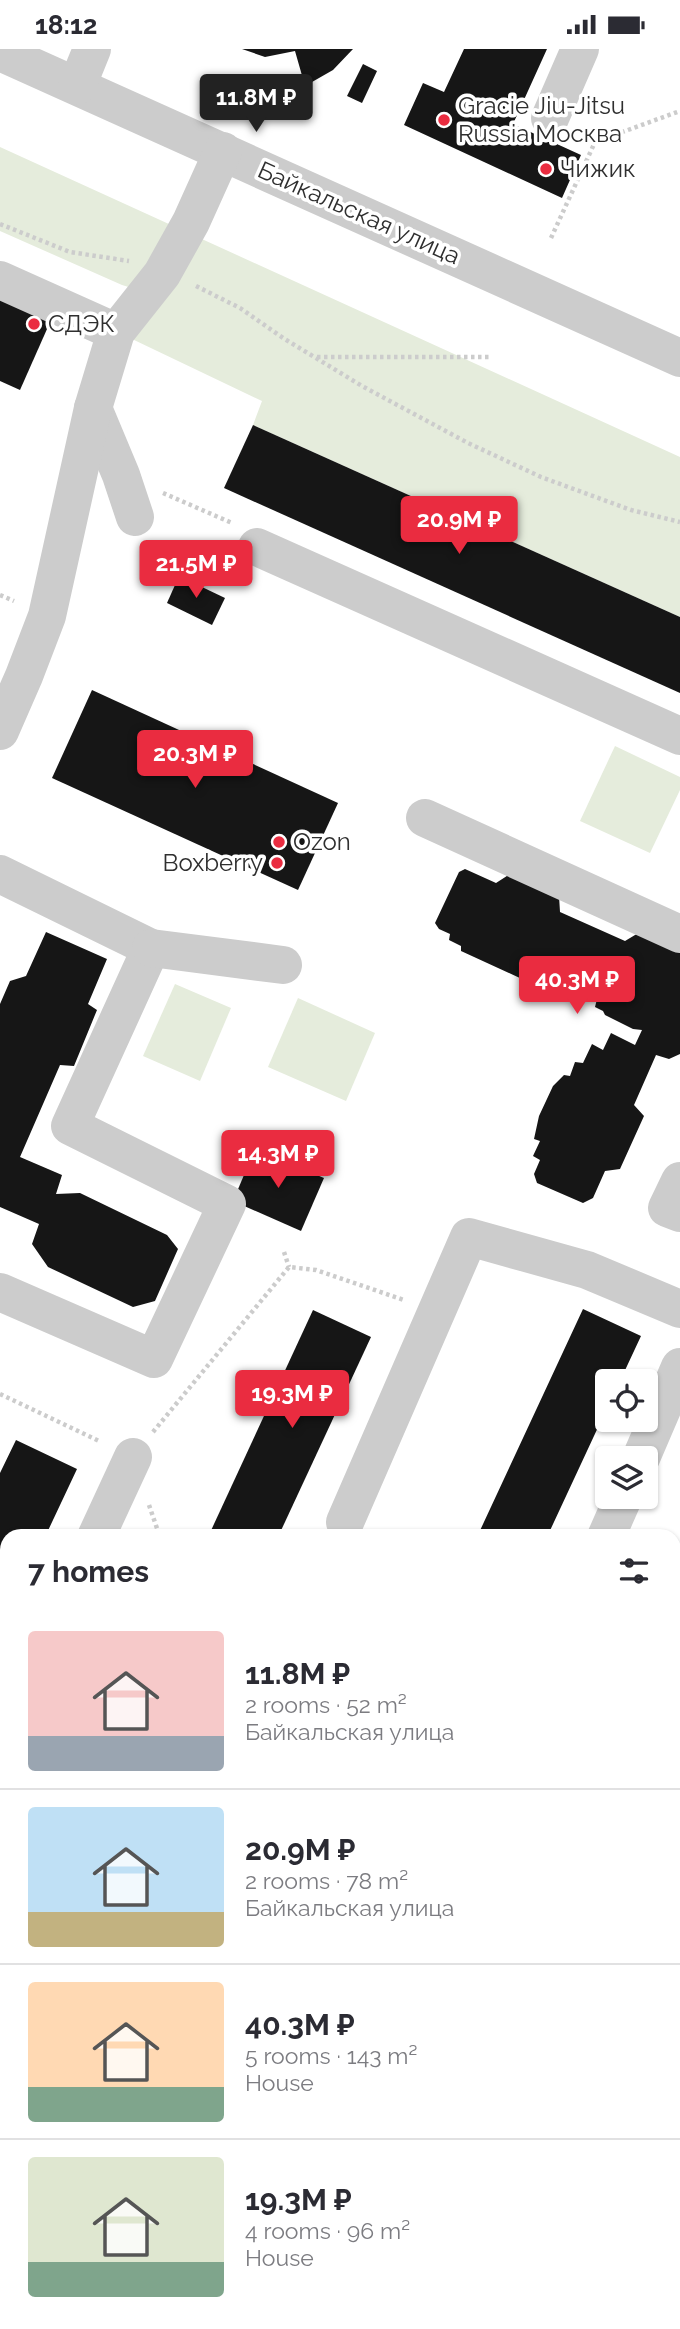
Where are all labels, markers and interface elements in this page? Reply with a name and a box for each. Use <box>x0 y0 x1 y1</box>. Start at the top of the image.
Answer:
text: 18:12 <box>35 10 97 40</box>
pin: 11.8M ₽ <box>191 74 321 134</box>
text: 11.8M ₽ <box>216 83 296 110</box>
place label: Gracie Jiu-Jitsu Russia Москва <box>458 91 625 148</box>
marker: Gracie Jiu-Jitsu Russia Москва <box>436 112 452 128</box>
place label: Чижик <box>560 154 635 183</box>
street label: Байкальская улица <box>254 155 465 270</box>
marker: Чижик <box>538 161 554 177</box>
place label: СДЭК <box>48 309 115 338</box>
marker: СДЭК <box>26 316 42 332</box>
pin: 20.9M ₽ <box>394 497 524 556</box>
text: 20.9M ₽ <box>417 505 501 532</box>
pin: 21.5M ₽ <box>131 540 261 600</box>
text: 21.5M ₽ <box>155 549 237 576</box>
pin: 20.3M ₽ <box>130 731 260 790</box>
text: 20.3M ₽ <box>153 739 237 766</box>
place label: Ozon <box>293 827 351 856</box>
marker: Ozon <box>271 834 287 850</box>
place label: Boxberry <box>162 848 263 877</box>
marker: Boxberry <box>269 855 285 871</box>
pin: 40.3M ₽ <box>512 957 642 1016</box>
text: 40.3M ₽ <box>535 965 619 992</box>
pin: 14.3M ₽ <box>213 1131 343 1190</box>
text: 14.3M ₽ <box>237 1139 319 1166</box>
map controls <box>595 1369 658 1509</box>
button: locate <box>595 1369 658 1432</box>
pin: 19.3M ₽ <box>227 1371 357 1430</box>
text: 19.3M ₽ <box>251 1379 333 1406</box>
button: layers <box>595 1446 658 1509</box>
icon: filters <box>615 1552 653 1590</box>
text: 7 homes <box>28 1554 149 1589</box>
text: 11.8M ₽ <box>245 1656 350 1691</box>
icon: home <box>84 1659 168 1743</box>
text: 2 rooms · 52 m² <box>245 1691 407 1718</box>
text: Байкальская улица <box>245 1718 454 1745</box>
text: 20.9M ₽ <box>245 1832 355 1867</box>
icon: home <box>84 1835 168 1919</box>
text: 2 rooms · 78 m² <box>245 1867 408 1894</box>
text: Байкальская улица <box>245 1894 454 1921</box>
text: 40.3M ₽ <box>245 2007 355 2042</box>
icon: home <box>84 2010 168 2094</box>
text: 5 rooms · 143 m² <box>245 2042 417 2069</box>
text: House <box>245 2069 314 2096</box>
text: 19.3M ₽ <box>245 2182 352 2217</box>
icon: home <box>84 2185 168 2269</box>
text: 4 rooms · 96 m² <box>245 2217 410 2244</box>
text: House <box>245 2244 314 2271</box>

